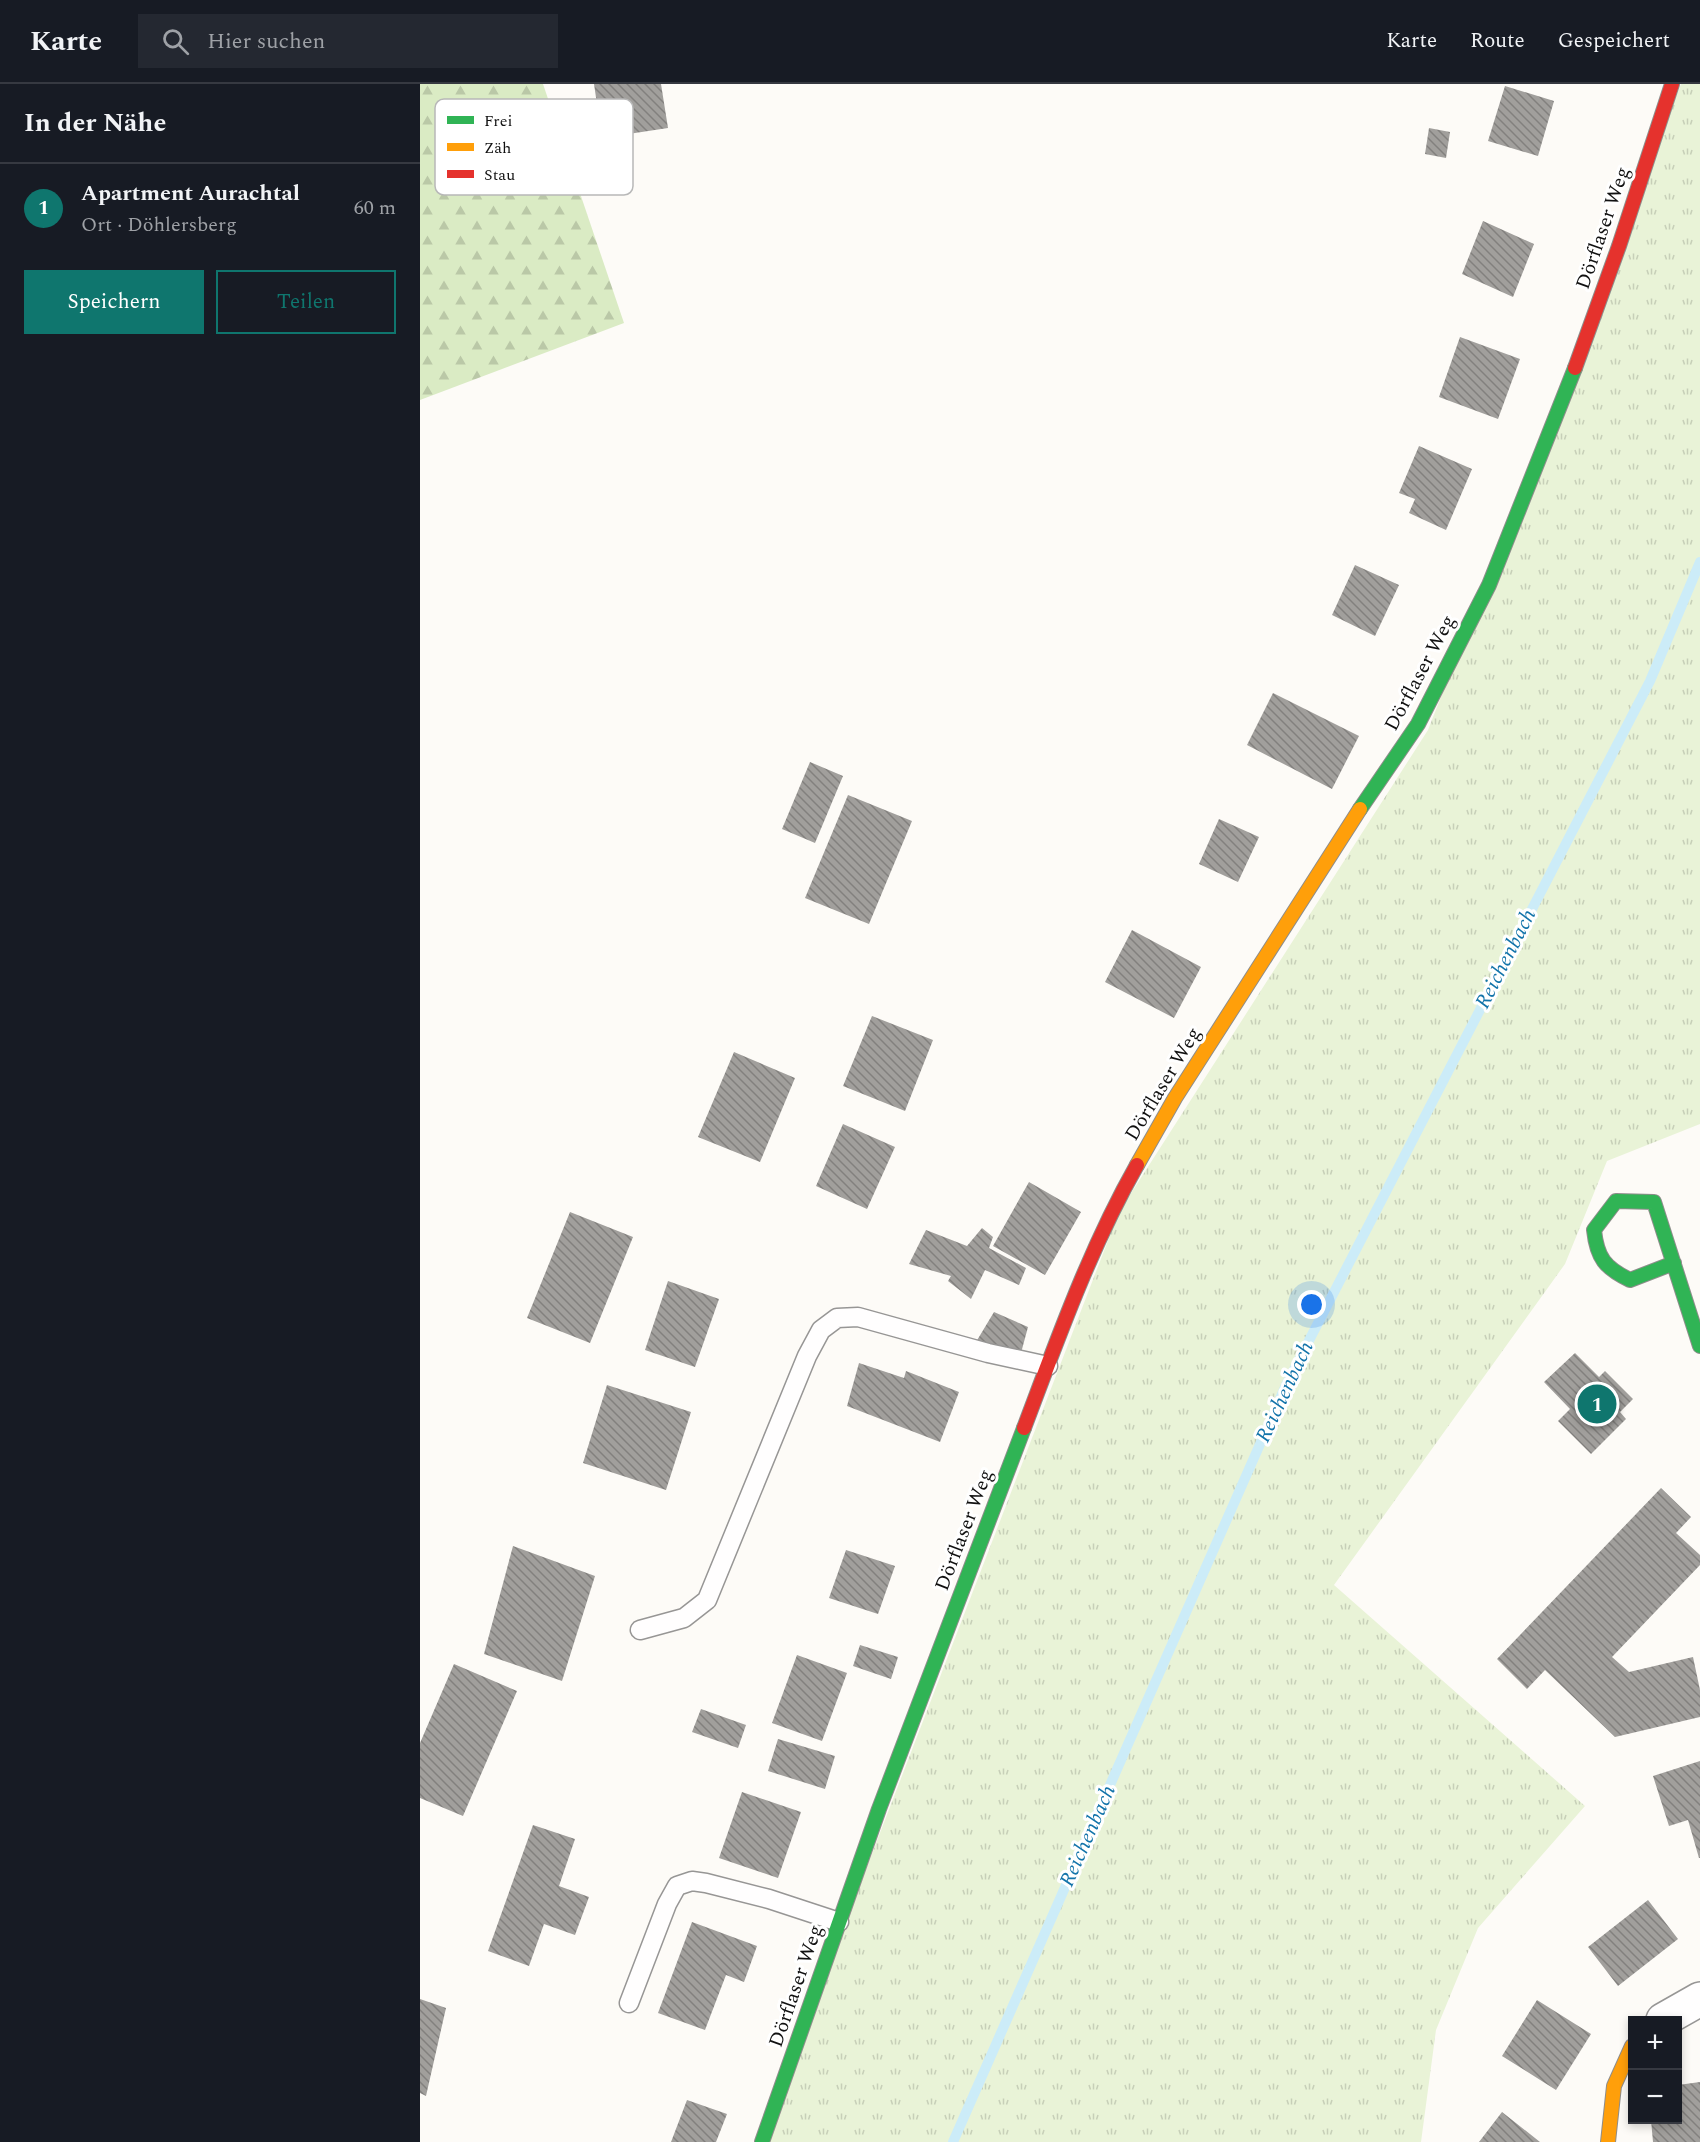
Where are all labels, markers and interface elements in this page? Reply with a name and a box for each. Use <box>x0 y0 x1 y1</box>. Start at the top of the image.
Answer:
search box <box>138 14 558 68</box>
text: Karte <box>30 20 102 63</box>
icon: search <box>159 25 192 58</box>
text: Hier suchen <box>207 25 325 58</box>
text: Karte <box>1386 25 1437 57</box>
text: Route <box>1470 25 1525 57</box>
text: Gespeichert <box>1558 25 1670 57</box>
legend <box>435 99 633 195</box>
text: In der Nähe <box>24 103 166 143</box>
text: Frei <box>484 109 512 133</box>
text: Zäh <box>484 136 511 160</box>
text: Stau <box>484 163 515 187</box>
street label: Dörflaser Weg <box>1568 163 1638 293</box>
text: Apartment Aurachtal <box>81 177 300 210</box>
text: 1 <box>38 193 49 223</box>
text: 60 m <box>354 193 396 223</box>
text: Ort · Döhlersberg <box>81 210 237 240</box>
button: Speichern <box>24 270 204 334</box>
button: Teilen <box>216 270 396 334</box>
street label: Dörflaser Weg <box>1377 609 1463 737</box>
water label: Reichenbach <box>1467 903 1545 1015</box>
street label: Dörflaser Weg <box>1117 1021 1209 1147</box>
your location <box>1297 1290 1326 1319</box>
water label: Reichenbach <box>1248 1336 1322 1448</box>
pin: 1 <box>1578 1382 1616 1426</box>
street label: Dörflaser Weg <box>927 1465 1001 1595</box>
water label: Reichenbach <box>1051 1780 1125 1892</box>
street label: Dörflaser Weg <box>761 1921 831 2051</box>
map controls <box>1628 2016 1682 2124</box>
button: + <box>1628 2016 1682 2070</box>
button: − <box>1628 2070 1682 2124</box>

